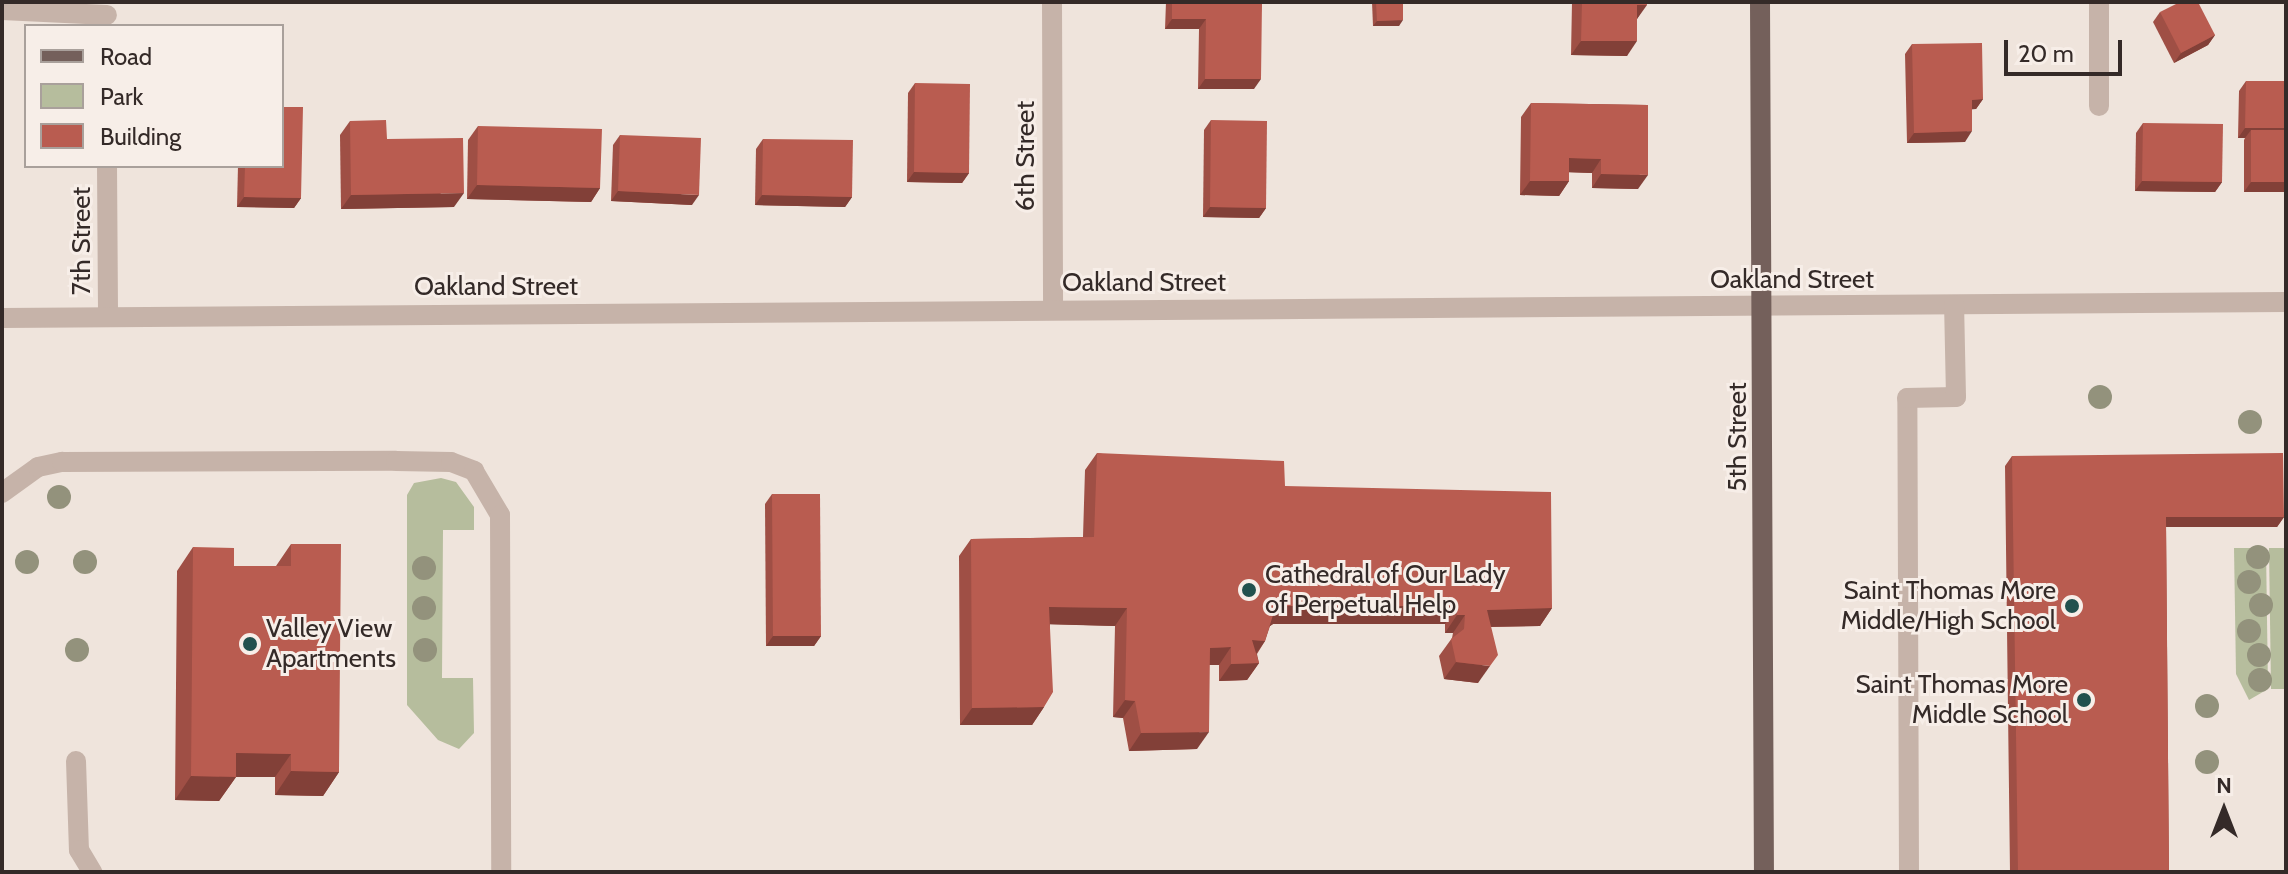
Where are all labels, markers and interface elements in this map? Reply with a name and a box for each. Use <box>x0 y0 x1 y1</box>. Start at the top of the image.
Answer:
legend <box>24 24 284 168</box>
scale bar <box>2008 24 2126 74</box>
text: 20 m <box>2018 39 2074 68</box>
text: Road <box>100 42 152 71</box>
text: Park <box>100 82 143 111</box>
street label: 6th Street <box>1010 101 1042 211</box>
text: Building <box>100 122 181 151</box>
street label: 7th Street <box>66 187 98 295</box>
street label: Oakland Street <box>1710 264 1874 296</box>
street label: Oakland Street <box>1062 267 1226 299</box>
street label: Oakland Street <box>414 271 578 303</box>
street label: 5th Street <box>1722 382 1754 492</box>
place label: Cathedral of Our Lady of Perpetual Help <box>1265 559 1506 620</box>
place label: Saint Thomas More Middle/High School <box>1841 575 2056 636</box>
marker: Cathedral of Our Lady of Perpetual Help <box>1240 581 1258 599</box>
marker: Saint Thomas More Middle/High School <box>2063 597 2081 615</box>
place label: Valley View Apartments <box>266 613 396 674</box>
marker: Valley View Apartments <box>241 635 259 653</box>
place label: Saint Thomas More Middle School <box>1856 669 2068 730</box>
marker: Saint Thomas More Middle School <box>2075 691 2093 709</box>
north arrow <box>2184 770 2264 850</box>
text: N <box>2216 772 2232 799</box>

